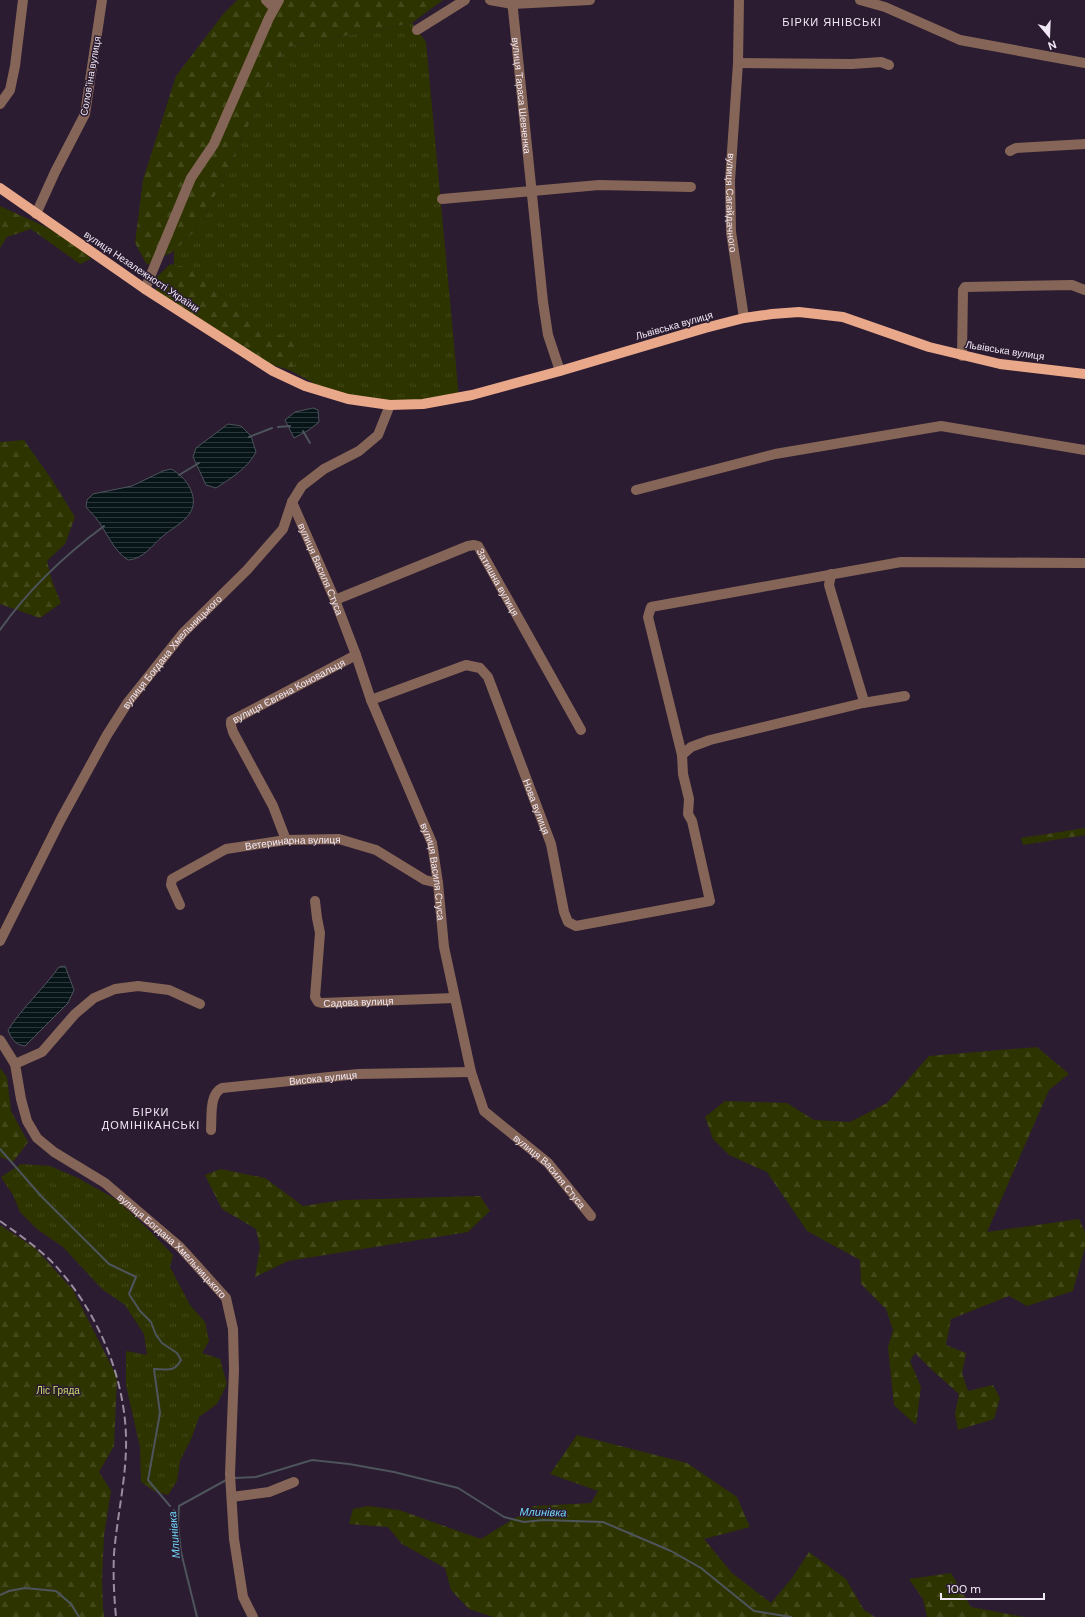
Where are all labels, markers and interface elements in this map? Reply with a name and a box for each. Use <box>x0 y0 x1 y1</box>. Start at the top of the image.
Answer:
district label: БІРКИ ЯНІВСЬКІ <box>782 15 882 29</box>
north arrow <box>1029 16 1069 56</box>
street label: Соловʼїна вулиця <box>77 35 104 117</box>
street label: вулиця Тараса Шевченка <box>509 37 534 155</box>
text: N <box>1046 38 1058 53</box>
street label: вулиця Сагайдачного <box>723 153 740 254</box>
street label: вулиця Незалежності України <box>81 228 202 315</box>
street label: Львівська вулиця <box>634 308 714 343</box>
street label: Львівська вулиця <box>964 338 1045 363</box>
street label: вулиця Василя Стуса <box>295 521 346 618</box>
street label: Затишна вулиця <box>474 546 522 619</box>
street label: вулиця Богдана Хмельницького <box>119 592 225 711</box>
street label: вулиця Євгена Коновальця <box>230 656 348 726</box>
street label: Нова вулиця <box>520 777 553 836</box>
street label: вулиця Василя Стуса <box>417 821 448 921</box>
street label: Ветеринарна вулиця <box>244 833 341 853</box>
street label: Садова вулиця <box>323 994 394 1010</box>
street label: Висока вулиця <box>288 1068 358 1088</box>
district label: БІРКИ ДОМІНІКАНСЬКІ <box>102 1105 200 1132</box>
street label: вулиця Василя Стуса <box>511 1131 589 1212</box>
street label: вулиця Богдана Хмельницького <box>115 1191 229 1302</box>
park label: Ліс Гряда <box>36 1384 80 1397</box>
water label: Млинівка <box>519 1505 567 1519</box>
water label: Млинівка <box>165 1511 183 1559</box>
scale bar <box>941 1575 1044 1601</box>
text: 100 m <box>947 1581 981 1597</box>

